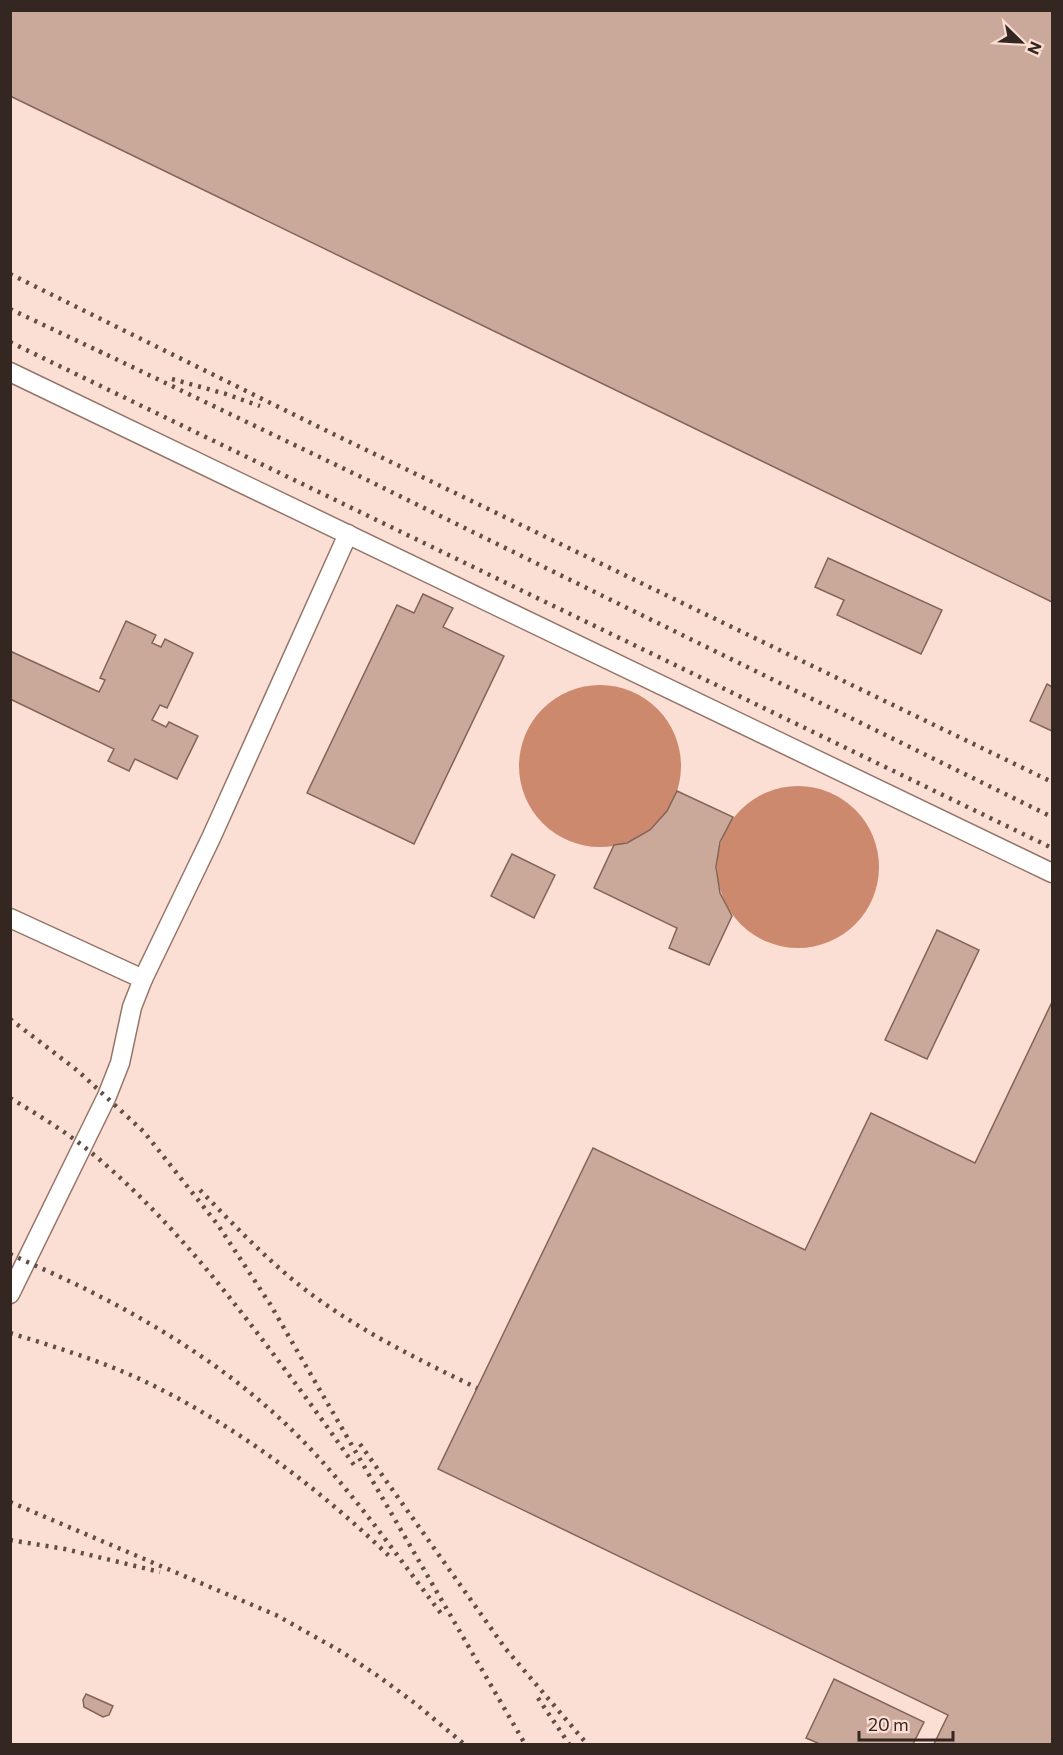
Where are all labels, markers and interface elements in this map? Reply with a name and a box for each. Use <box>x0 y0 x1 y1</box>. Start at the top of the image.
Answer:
north arrow <box>991 12 1051 72</box>
text: N <box>1024 39 1046 58</box>
scale bar <box>859 1704 954 1742</box>
text: 20 m <box>868 1713 909 1735</box>

